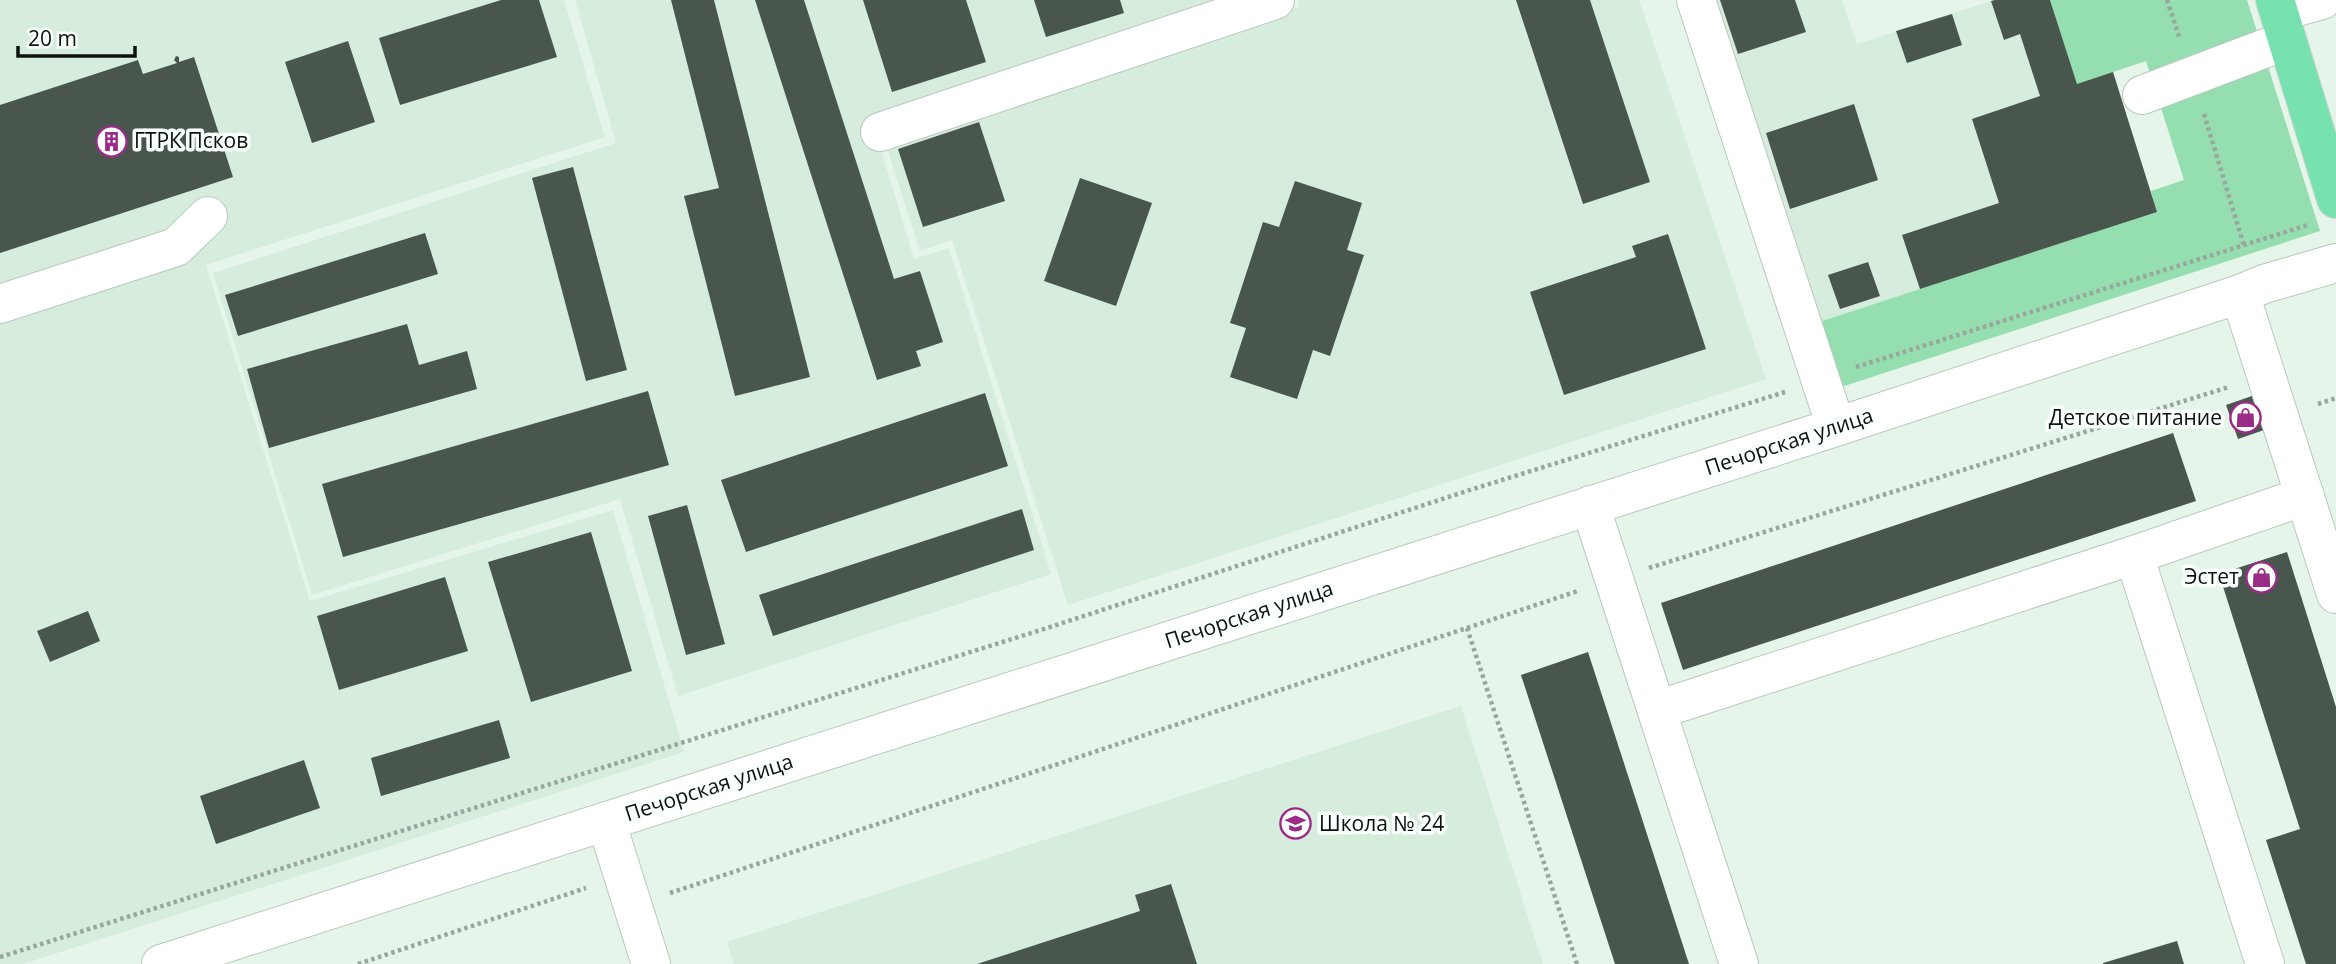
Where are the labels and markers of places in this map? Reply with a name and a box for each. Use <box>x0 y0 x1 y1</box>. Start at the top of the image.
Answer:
building icon: ГТРК Псков <box>94 124 128 158</box>
place label: ГТРК Псков <box>134 126 248 154</box>
shop icon: Детское питание <box>2228 401 2262 435</box>
place label: Детское питание <box>2049 403 2222 431</box>
shop icon: Эстет <box>2245 560 2279 594</box>
place label: Эстет <box>2184 562 2239 590</box>
school or university icon: Школа № 24 <box>1279 807 1313 841</box>
place label: Школа № 24 <box>1319 809 1444 837</box>

